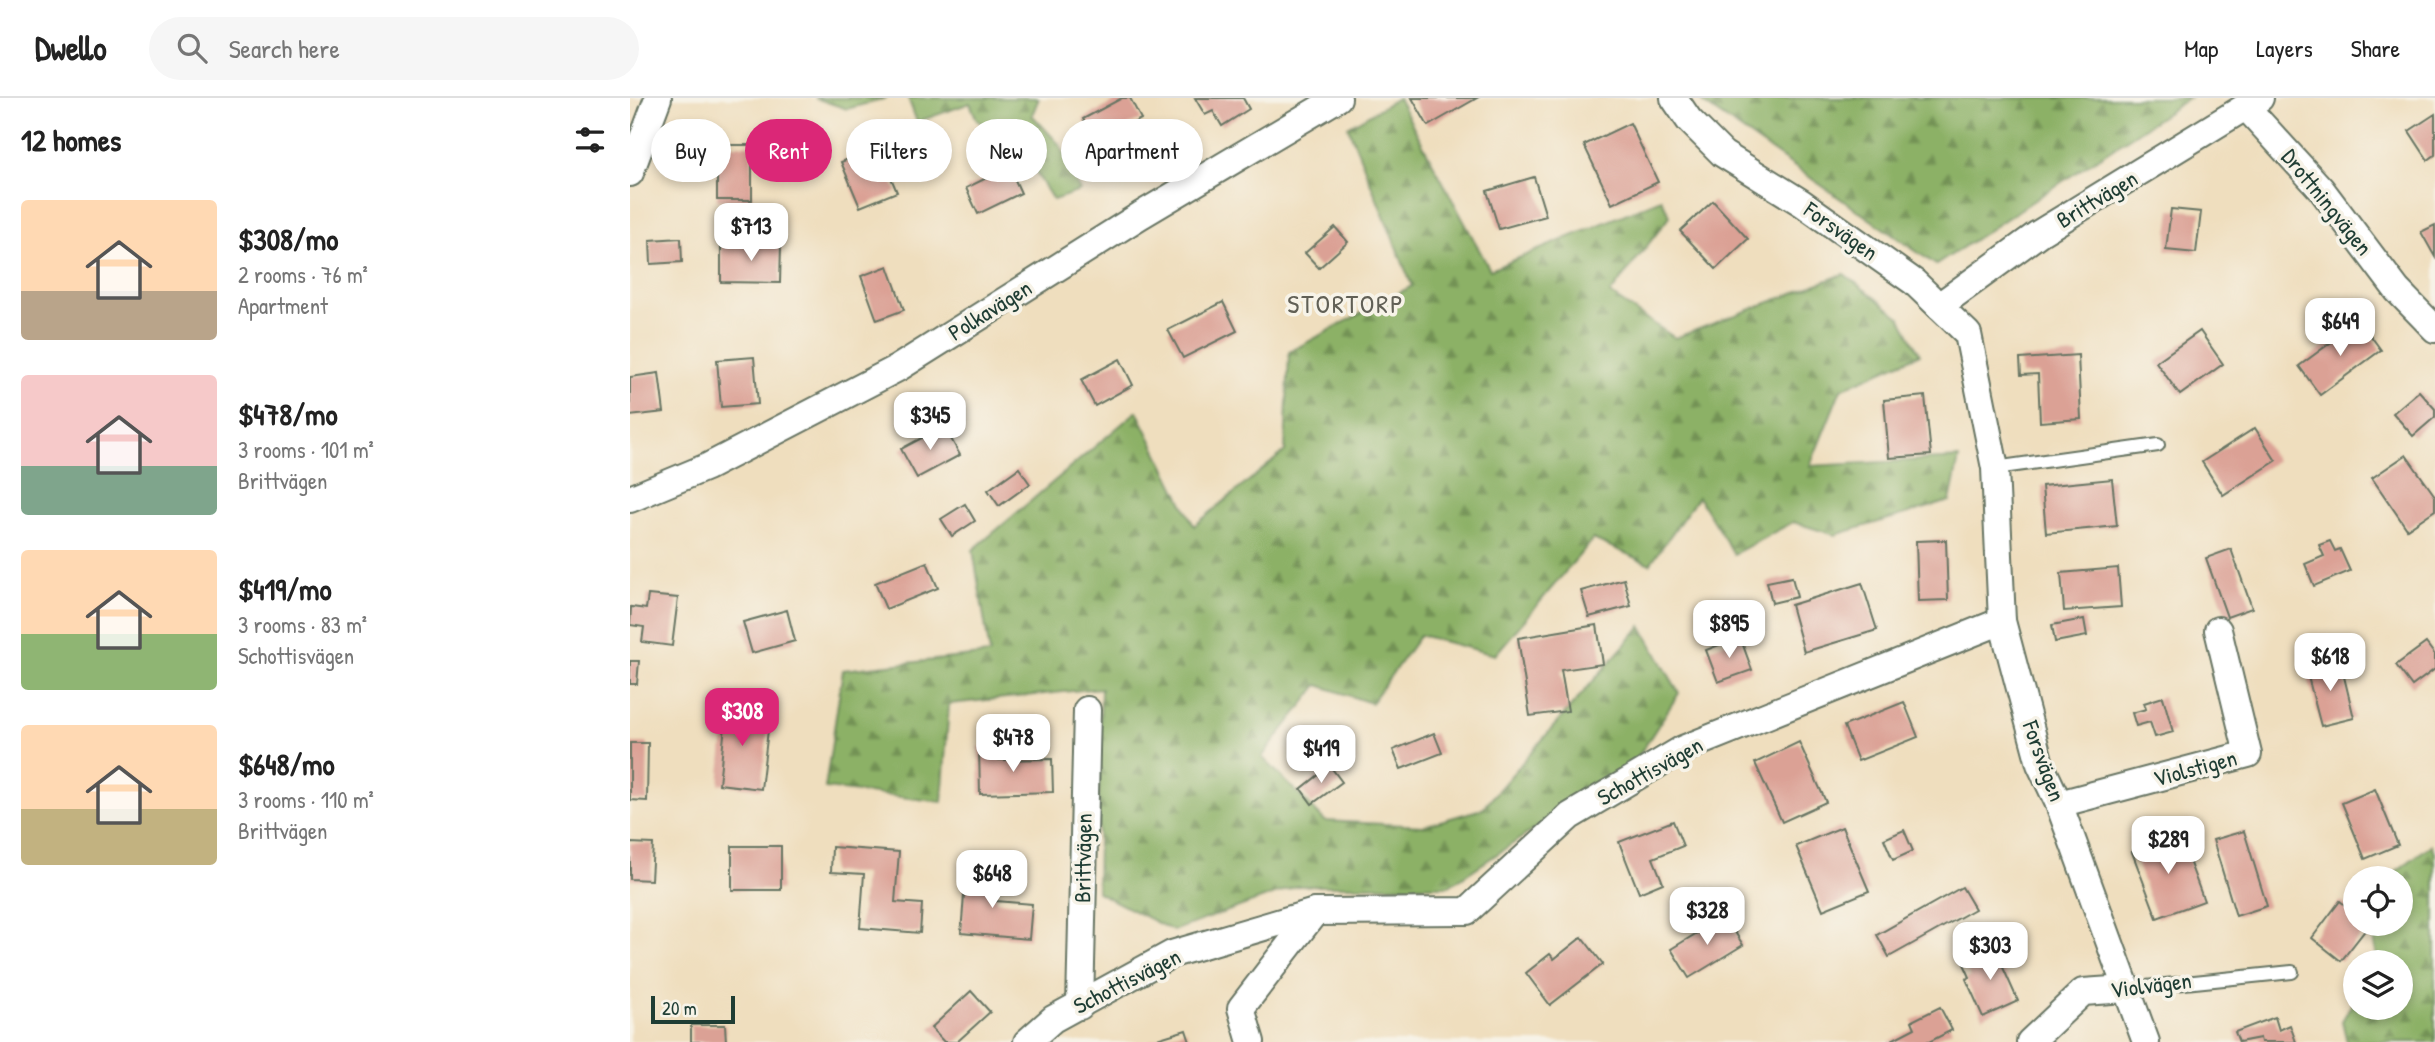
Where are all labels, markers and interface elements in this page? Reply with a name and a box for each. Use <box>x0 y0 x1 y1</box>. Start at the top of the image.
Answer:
search box <box>149 17 639 80</box>
text: Dwello <box>35 26 107 70</box>
icon: search <box>173 29 211 67</box>
text: Search here <box>229 31 340 66</box>
text: Map <box>2184 32 2218 64</box>
text: Layers <box>2256 32 2313 64</box>
text: Share <box>2351 32 2400 64</box>
chip: Buy <box>651 119 731 182</box>
chip: Rent <box>745 119 832 182</box>
chip: Filters <box>846 119 952 182</box>
chip: New <box>966 119 1047 182</box>
chip: Apartment <box>1061 119 1203 182</box>
text: 12 homes <box>21 120 121 160</box>
icon: filters <box>571 121 609 159</box>
street label: Drottningvägen <box>2275 142 2380 262</box>
street label: Brittvägen <box>2050 162 2143 235</box>
street label: Forsvägen <box>1797 193 1884 267</box>
pin: $713 <box>710 204 792 263</box>
text: $713 <box>730 210 772 241</box>
text: $308/mo <box>238 219 338 259</box>
icon: home <box>77 228 161 312</box>
text: 2 rooms · 76 m² <box>238 259 368 290</box>
street label: Polkavägen <box>942 272 1037 347</box>
district label: STORTORP <box>1287 286 1405 321</box>
text: Apartment <box>238 290 328 321</box>
pin: $649 <box>2299 299 2381 358</box>
text: $649 <box>2321 305 2359 336</box>
pin: $345 <box>889 392 971 452</box>
text: $478/mo <box>238 394 337 434</box>
text: $345 <box>910 399 950 430</box>
icon: home <box>77 403 161 487</box>
text: 3 rooms · 101 m² <box>238 434 374 465</box>
text: Brittvägen <box>238 465 328 496</box>
text: $419/mo <box>238 569 332 609</box>
icon: home <box>77 578 161 662</box>
pin: $895 <box>1688 601 1770 660</box>
text: $895 <box>1709 607 1749 638</box>
text: 3 rooms · 83 m² <box>238 609 367 640</box>
pin: $618 <box>2289 634 2371 693</box>
text: Schottisvägen <box>238 640 354 671</box>
text: $618 <box>2310 640 2350 671</box>
pin: $308 <box>701 688 783 748</box>
text: $308 <box>721 695 763 726</box>
pin: $478 <box>972 714 1054 774</box>
street label: Forsvägen <box>2015 715 2073 805</box>
text: $478 <box>992 721 1034 752</box>
pin: $419 <box>1280 726 1362 785</box>
street label: Schottisvägen <box>1591 729 1708 812</box>
text: $419 <box>1302 732 1340 763</box>
street label: Violstigen <box>2150 742 2240 794</box>
text: $648/mo <box>238 744 335 784</box>
icon: home <box>77 753 161 837</box>
text: 3 rooms · 110 m² <box>238 784 374 815</box>
street label: Brittvägen <box>1066 813 1099 903</box>
text: Brittvägen <box>238 815 328 846</box>
pin: $289 <box>2127 816 2209 876</box>
text: $289 <box>2148 823 2188 854</box>
pin: $648 <box>951 850 1033 910</box>
text: $648 <box>972 857 1012 888</box>
map controls <box>2343 866 2413 1020</box>
button: locate <box>2343 866 2413 936</box>
pin: $328 <box>1666 888 1748 947</box>
text: $328 <box>1686 894 1728 925</box>
pin: $303 <box>1949 922 2031 982</box>
text: $303 <box>1969 929 2011 960</box>
street label: Schottisvägen <box>1068 940 1186 1021</box>
button: layers <box>2343 950 2413 1020</box>
street label: Violvägen <box>2109 964 2193 1005</box>
scale bar <box>651 993 735 1025</box>
text: 20 m <box>662 995 697 1021</box>

